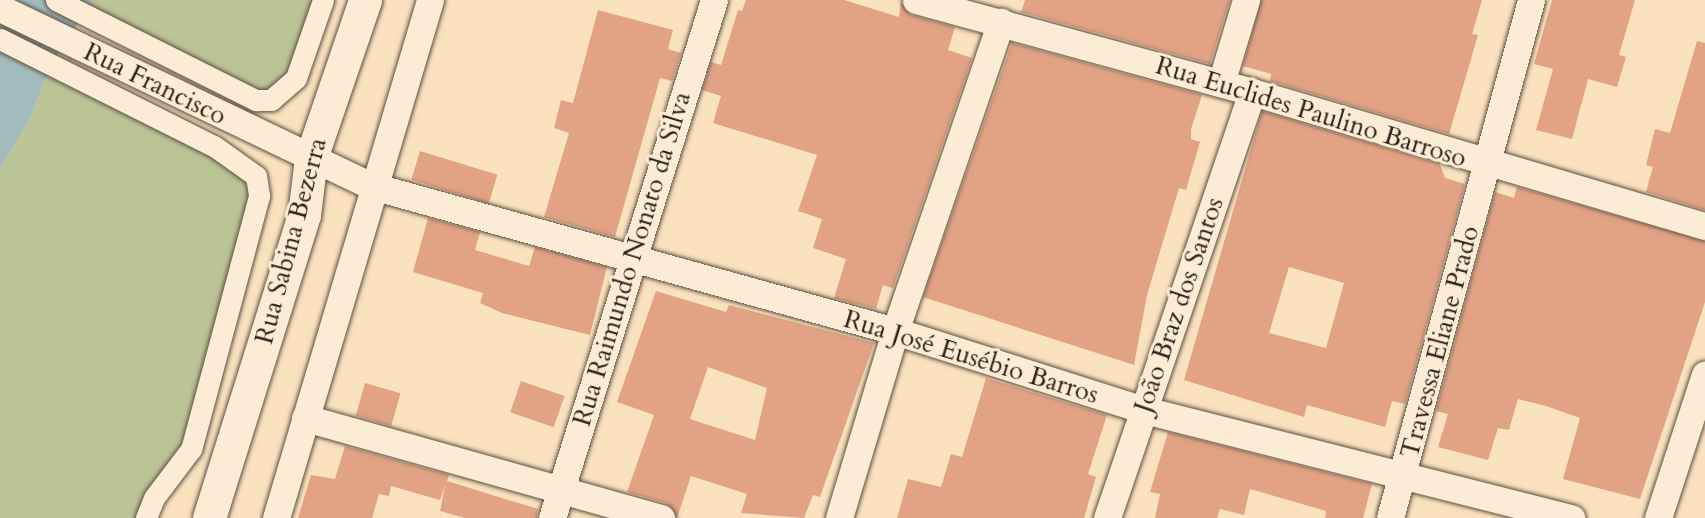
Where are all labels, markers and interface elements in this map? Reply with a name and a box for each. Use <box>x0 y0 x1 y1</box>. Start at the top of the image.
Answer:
street label: Rua Francisco <box>79 36 231 132</box>
street label: Rua Euclides Paulino Barroso <box>1152 50 1470 174</box>
street label: Rua Raimundo Nonato da Silva <box>566 88 698 430</box>
street label: Rua Sabina Bezerra <box>248 135 334 347</box>
street label: João Braz dos Santos <box>1127 193 1231 417</box>
street label: Travessa Eliane Prado <box>1394 222 1486 462</box>
street label: Rua José Eusébio Barros <box>840 303 1102 411</box>

